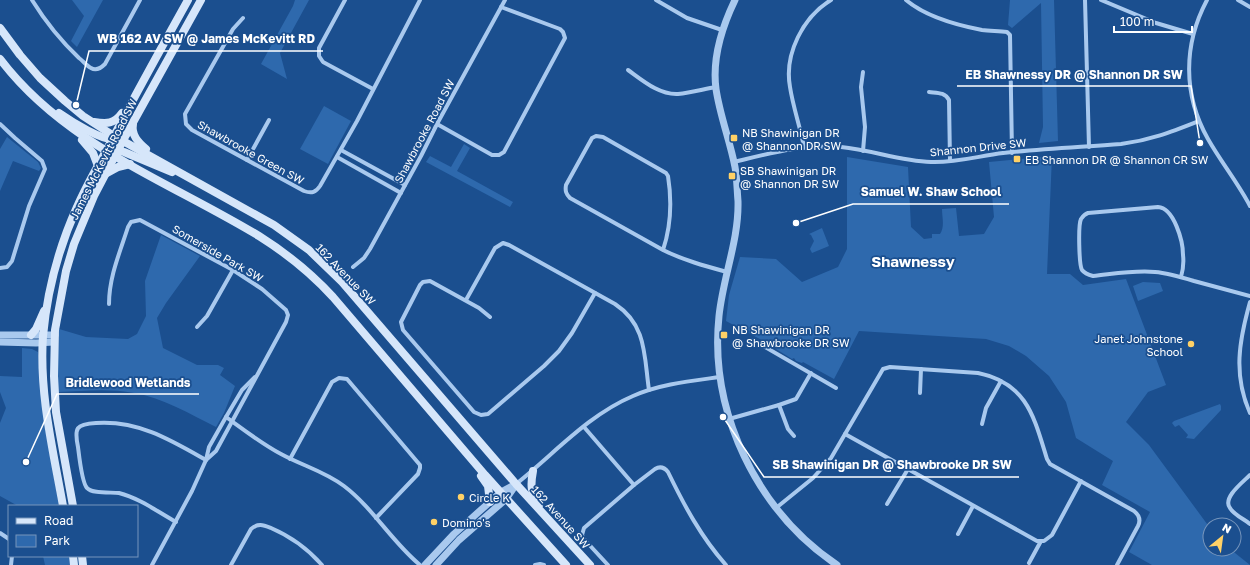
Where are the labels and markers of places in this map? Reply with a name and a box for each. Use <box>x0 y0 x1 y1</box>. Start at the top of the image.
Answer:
callout: WB 162 AV SW @ James McKevitt RD <box>89 27 323 51</box>
callout: EB Shawnessy DR @ Shannon DR SW <box>957 62 1191 86</box>
place label: NB Shawinigan DR @ Shannon DR SW <box>742 126 841 152</box>
marker: NB Shawinigan DR @ Shannon DR SW <box>729 133 739 143</box>
place label: EB Shannon DR @ Shannon CR SW <box>1025 153 1209 166</box>
marker: EB Shannon DR @ Shannon CR SW <box>1012 154 1022 164</box>
place label: SB Shawinigan DR @ Shannon DR SW <box>740 164 839 190</box>
marker: SB Shawinigan DR @ Shannon DR SW <box>727 171 737 181</box>
callout: Samuel W. Shaw School <box>853 180 1009 204</box>
place label: NB Shawinigan DR @ Shawbrooke DR SW <box>732 323 850 349</box>
marker: NB Shawinigan DR @ Shawbrooke DR SW <box>719 330 729 340</box>
place label: Janet Johnstone School <box>1094 332 1183 358</box>
marker: Janet Johnstone School <box>1186 339 1196 349</box>
callout: Bridlewood Wetlands <box>57 370 199 394</box>
callout: SB Shawinigan DR @ Shawbrooke DR SW <box>764 453 1019 477</box>
place label: Circle K <box>469 491 510 504</box>
marker: Circle K <box>456 492 466 502</box>
place label: Domino's <box>442 516 491 529</box>
marker: Domino's <box>429 517 439 527</box>

